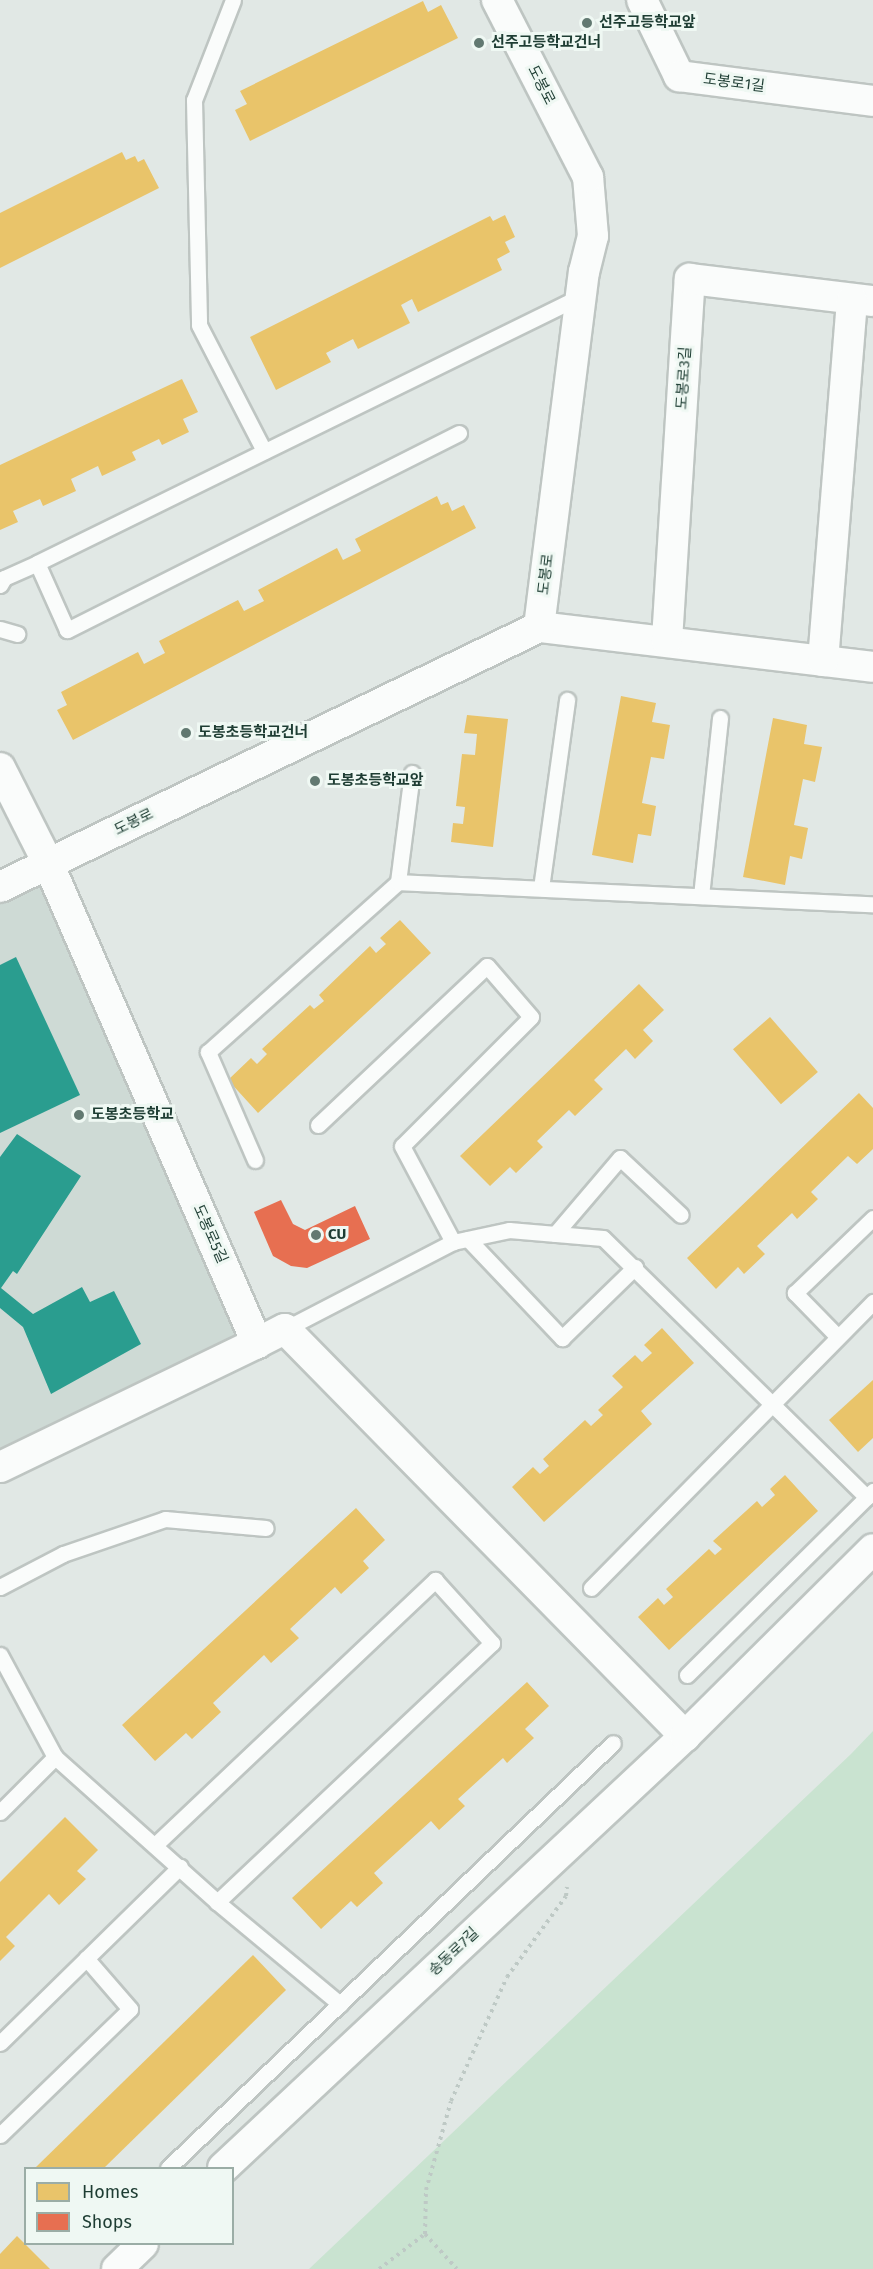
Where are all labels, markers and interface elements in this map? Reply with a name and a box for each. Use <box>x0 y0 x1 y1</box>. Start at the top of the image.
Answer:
place label: 선주고등학교앞 <box>599 14 696 32</box>
marker: 선주고등학교앞 <box>580 16 594 30</box>
place label: 선주고등학교건너 <box>491 34 601 52</box>
marker: 선주고등학교건너 <box>472 36 486 50</box>
street label: 도봉로 <box>524 62 558 108</box>
street label: 도봉로1길 <box>702 70 766 96</box>
street label: 도봉로3길 <box>673 346 695 410</box>
street label: 도봉로 <box>535 552 557 596</box>
place label: 도봉초등학교건너 <box>198 724 308 742</box>
marker: 도봉초등학교건너 <box>179 726 193 740</box>
place label: 도봉초등학교앞 <box>327 772 424 790</box>
marker: 도봉초등학교앞 <box>308 774 322 788</box>
street label: 도봉로 <box>111 805 157 839</box>
place label: 도봉초등학교 <box>91 1106 174 1124</box>
marker: 도봉초등학교 <box>72 1108 86 1122</box>
street label: 도봉로5길 <box>189 1202 231 1266</box>
place label: CU <box>328 1226 346 1244</box>
marker: CU <box>309 1228 323 1242</box>
street label: 송동로7길 <box>425 1924 483 1980</box>
legend <box>24 2167 234 2245</box>
text: Homes <box>82 2181 138 2203</box>
text: Shops <box>82 2211 132 2233</box>

